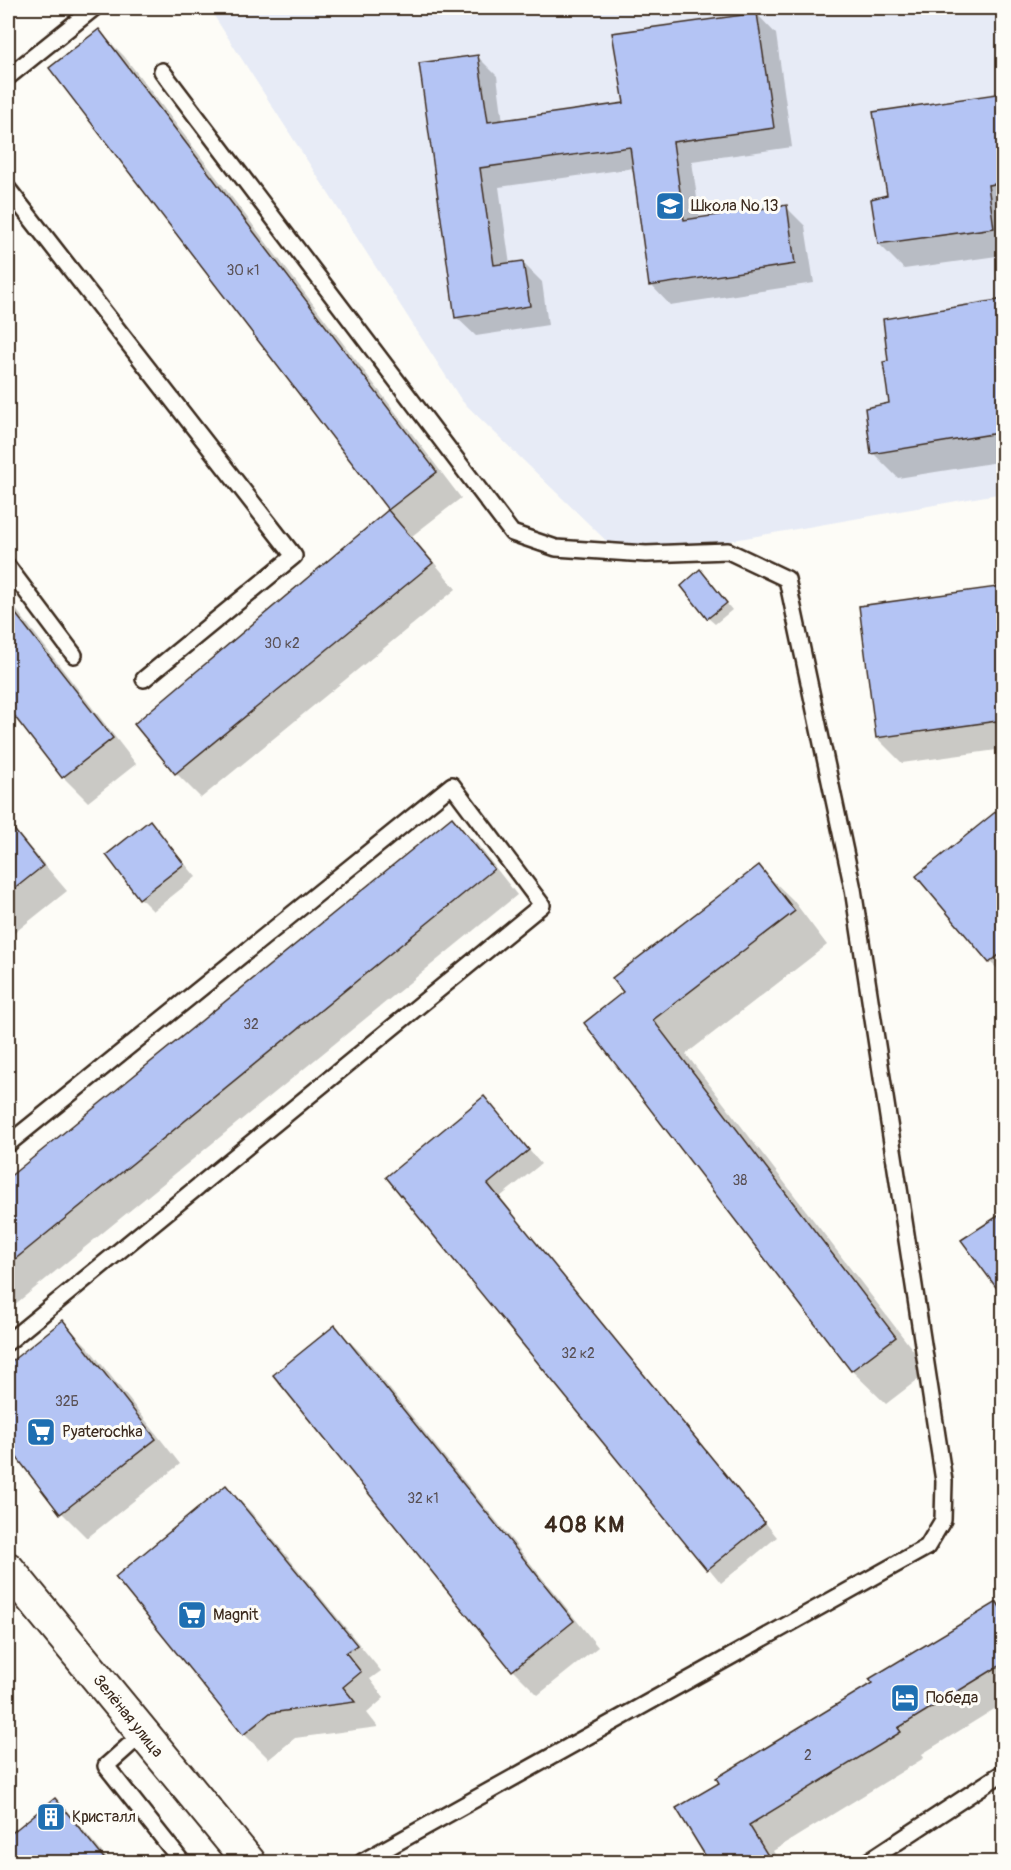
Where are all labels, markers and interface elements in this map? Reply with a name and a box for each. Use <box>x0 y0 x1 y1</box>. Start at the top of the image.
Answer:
school or university icon: Школа № 13 <box>654 190 686 222</box>
place label: Школа № 13 <box>691 196 778 216</box>
house number: 30 к1 <box>226 262 260 279</box>
house number: 30 к2 <box>264 635 300 652</box>
house number: 32 <box>243 1016 259 1033</box>
house number: 38 <box>733 1172 747 1189</box>
house number: 32 к2 <box>561 1345 595 1362</box>
house number: 32Б <box>55 1393 79 1410</box>
supermarket icon: Pyaterochka <box>25 1416 57 1448</box>
place label: Pyaterochka <box>62 1422 143 1442</box>
house number: 32 к1 <box>407 1490 439 1507</box>
district label: 408 КМ <box>544 1511 626 1539</box>
supermarket icon: Magnit <box>176 1599 208 1631</box>
place label: Magnit <box>213 1605 259 1625</box>
street label: Зелёная улица <box>89 1671 167 1761</box>
hotel icon: Победа <box>889 1682 921 1714</box>
place label: Победа <box>926 1688 978 1708</box>
house number: 2 <box>804 1747 812 1764</box>
building icon: Кристалл <box>35 1801 67 1833</box>
place label: Кристалл <box>72 1807 136 1827</box>

